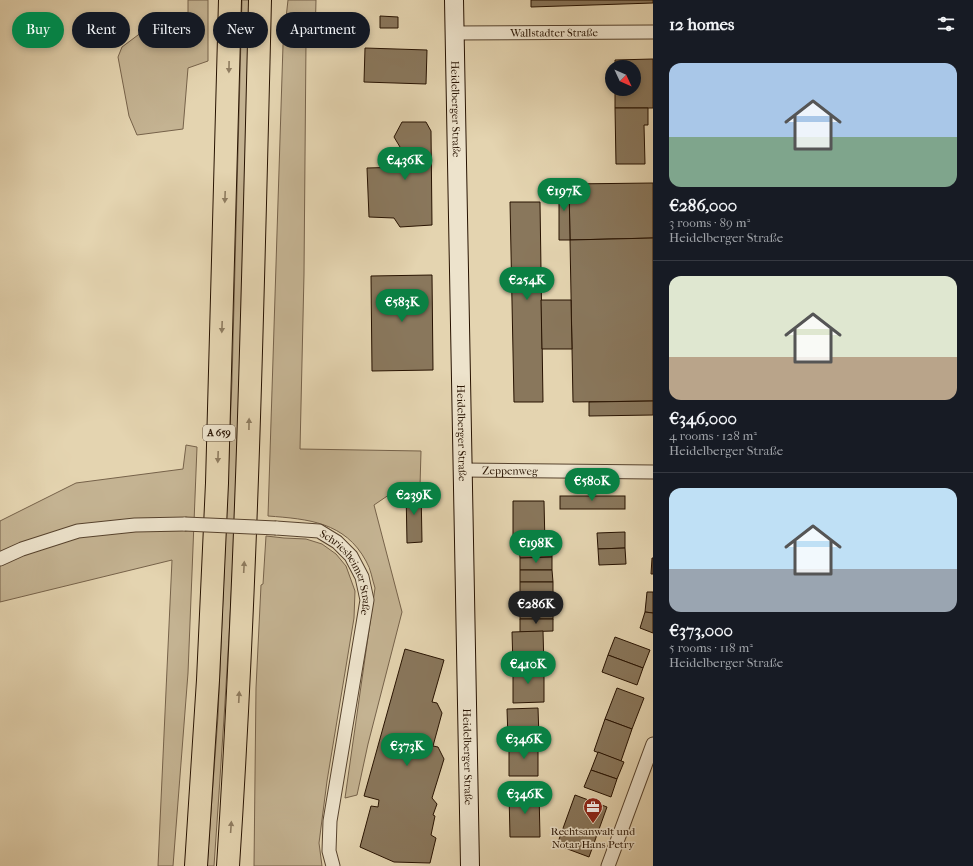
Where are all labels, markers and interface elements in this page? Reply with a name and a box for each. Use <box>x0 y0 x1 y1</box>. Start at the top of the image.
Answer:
chip: Buy <box>12 12 64 48</box>
chip: Rent <box>72 12 130 48</box>
chip: Filters <box>138 12 205 48</box>
chip: New <box>213 12 268 48</box>
chip: Apartment <box>276 12 370 48</box>
icon: filters <box>935 13 957 35</box>
text: 12 homes <box>669 14 734 34</box>
street label: Wallstadter Straße <box>509 26 598 39</box>
street label: Heidelberger Straße <box>449 60 463 158</box>
north arrow <box>605 60 641 96</box>
map controls <box>605 60 641 96</box>
one-way arrow <box>225 61 232 73</box>
icon: home <box>777 89 849 161</box>
pin: €436K <box>377 147 433 181</box>
text: €436K <box>386 152 424 167</box>
pin: €197K <box>536 178 592 212</box>
text: €197K <box>547 183 581 198</box>
one-way arrow <box>222 191 229 203</box>
text: €286,000 <box>669 195 737 215</box>
text: 3 rooms · 89 m² <box>669 215 750 230</box>
text: Heidelberger Straße <box>669 230 783 245</box>
pin: €254K <box>499 267 555 301</box>
text: €254K <box>508 272 546 287</box>
pin: €583K <box>374 289 430 323</box>
text: €583K <box>385 294 419 309</box>
icon: home <box>777 302 849 374</box>
one-way arrow <box>218 321 225 333</box>
street label: Heidelberger Straße <box>455 384 469 482</box>
text: €346,000 <box>669 408 737 428</box>
one-way arrow <box>246 417 252 430</box>
road number: A 659 <box>203 425 235 441</box>
text: 4 rooms · 128 m² <box>669 428 757 443</box>
text: Heidelberger Straße <box>669 443 783 458</box>
one-way arrow <box>215 451 221 464</box>
street label: Zeppenweg <box>482 464 538 477</box>
pin: €580K <box>564 468 620 502</box>
text: €580K <box>574 473 610 488</box>
pin: €239K <box>386 482 442 516</box>
text: €239K <box>396 487 432 502</box>
icon: home <box>777 514 849 586</box>
street label: Schriesheimer Straße <box>318 527 374 617</box>
pin: €198K <box>508 530 564 564</box>
text: €198K <box>518 535 554 550</box>
one-way arrow <box>241 561 248 573</box>
pin: €286K <box>508 591 564 625</box>
text: €286K <box>517 596 555 611</box>
text: €373,000 <box>669 620 733 640</box>
text: 5 rooms · 118 m² <box>669 640 753 655</box>
pin: €410K <box>500 651 556 685</box>
text: Heidelberger Straße <box>669 655 783 670</box>
text: €410K <box>510 656 546 671</box>
one-way arrow <box>235 691 242 703</box>
street label: Heidelberger Straße <box>461 708 475 806</box>
pin: €346K <box>496 726 552 760</box>
text: €346K <box>505 731 543 746</box>
pin: €373K <box>379 733 435 767</box>
text: €373K <box>390 738 424 753</box>
pin: €346K <box>497 781 553 815</box>
text: €346K <box>506 786 544 801</box>
office icon: Rechtsanwalt und Notar Hans Petry <box>582 796 604 824</box>
one-way arrow <box>227 821 234 833</box>
place label: Rechtsanwalt und Notar Hans Petry <box>551 825 636 851</box>

